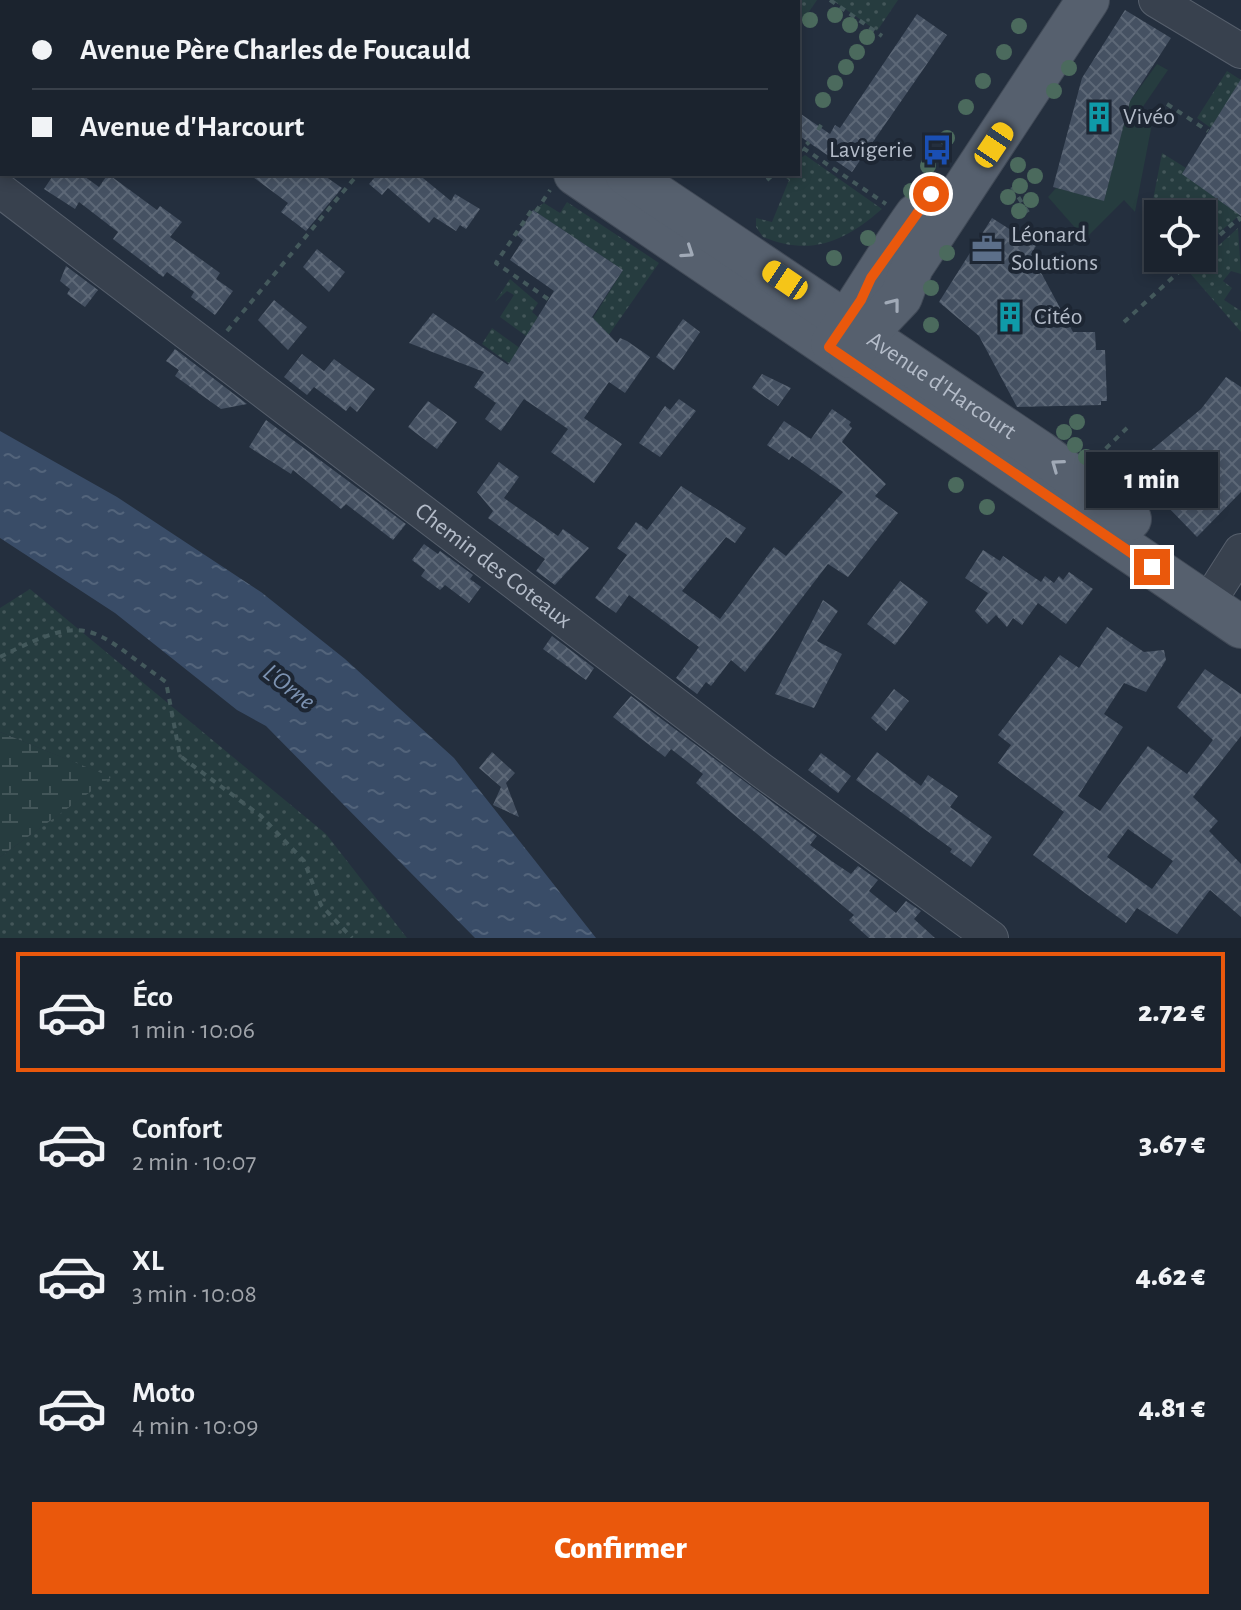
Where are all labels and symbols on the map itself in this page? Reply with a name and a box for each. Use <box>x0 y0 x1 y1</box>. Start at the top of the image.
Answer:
building icon: Vivéo <box>1082 100 1116 134</box>
place label: Vivéo <box>1123 105 1175 129</box>
car <box>971 118 1017 172</box>
bus stop icon: Lavigerie <box>920 133 954 167</box>
place label: Lavigerie <box>829 138 913 162</box>
route start <box>913 176 949 212</box>
place label: Léonard Solutions <box>1011 223 1098 275</box>
office icon: Léonard Solutions <box>970 232 1004 266</box>
one-way arrow <box>680 242 694 257</box>
car <box>758 257 812 303</box>
one-way arrow <box>884 299 898 314</box>
building icon: Citéo <box>993 300 1027 334</box>
place label: Citéo <box>1034 305 1082 329</box>
street label: Avenue d'Harcourt <box>863 328 1020 444</box>
callout: 1 min <box>1086 451 1218 507</box>
one-way arrow <box>1051 460 1066 474</box>
street label: Chemin des Coteaux <box>410 499 576 633</box>
route end <box>1134 549 1170 585</box>
water label: L'Orne <box>258 659 320 715</box>

